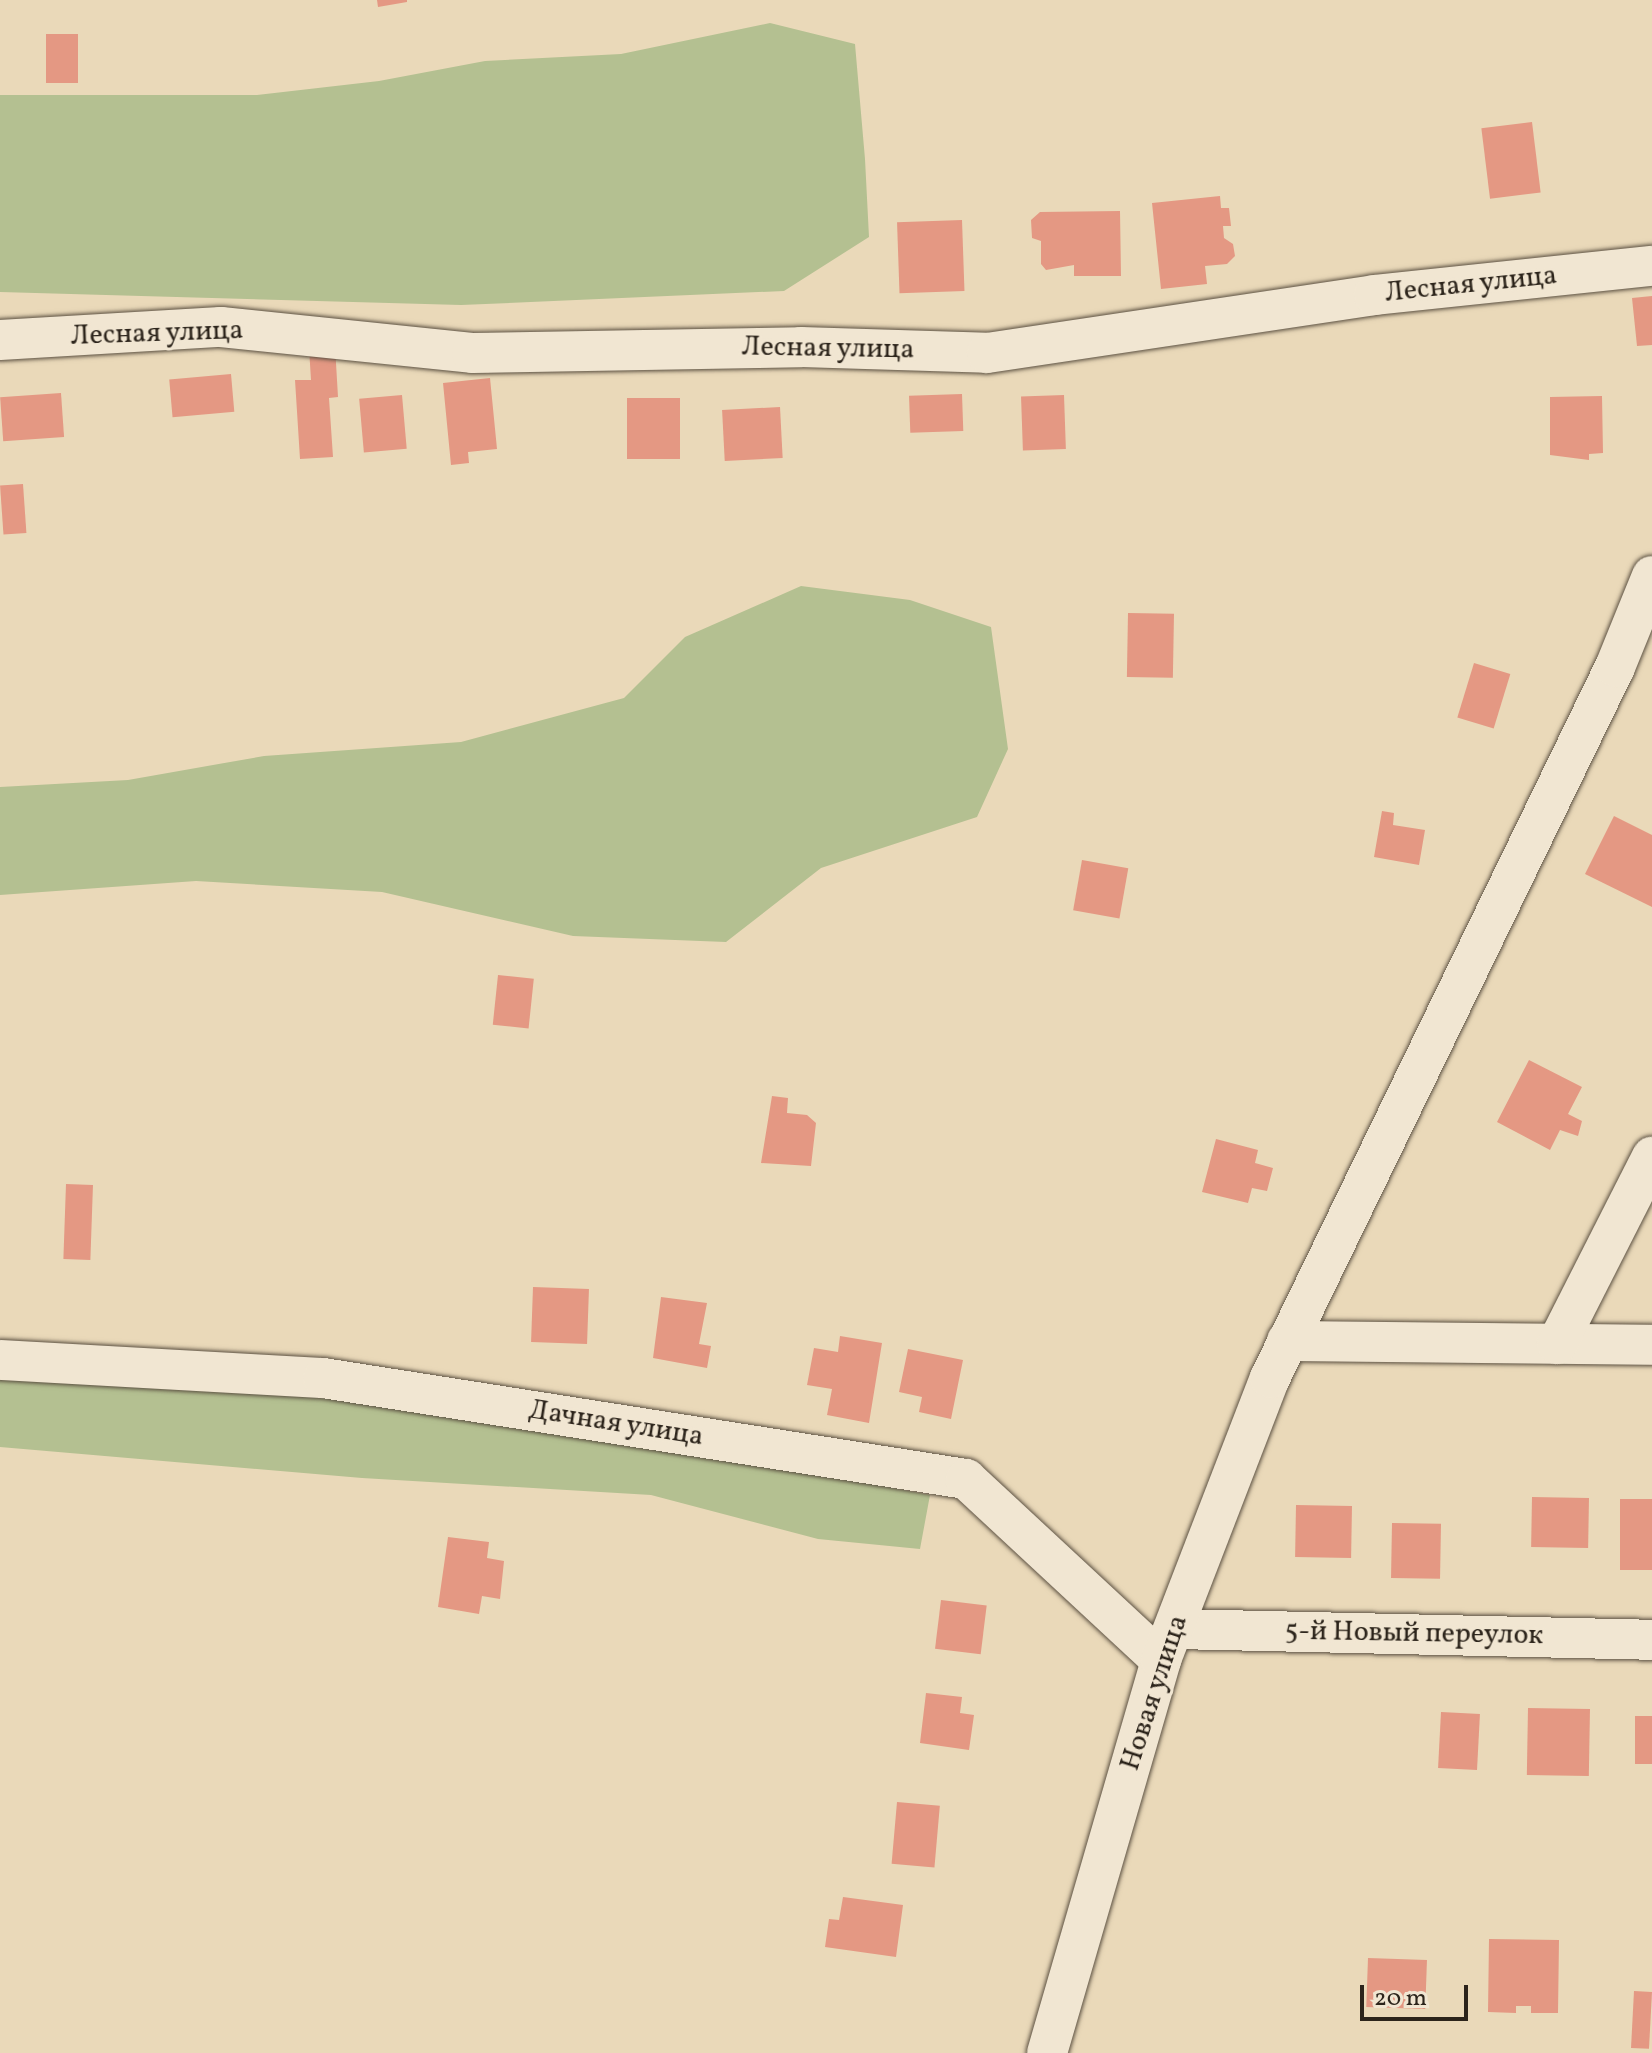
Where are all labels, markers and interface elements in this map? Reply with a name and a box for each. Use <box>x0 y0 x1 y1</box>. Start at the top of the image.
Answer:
street label: Лесная улица <box>1383 259 1559 311</box>
street label: Лесная улица <box>70 314 244 354</box>
street label: Лесная улица <box>741 331 915 367</box>
street label: Дачная улица <box>526 1394 706 1454</box>
street label: Новая улица <box>1114 1611 1196 1775</box>
street label: 5-й Новый переулок <box>1284 1615 1544 1653</box>
scale bar <box>1364 1969 1472 2019</box>
text: 20 m <box>1374 1982 1427 2016</box>

